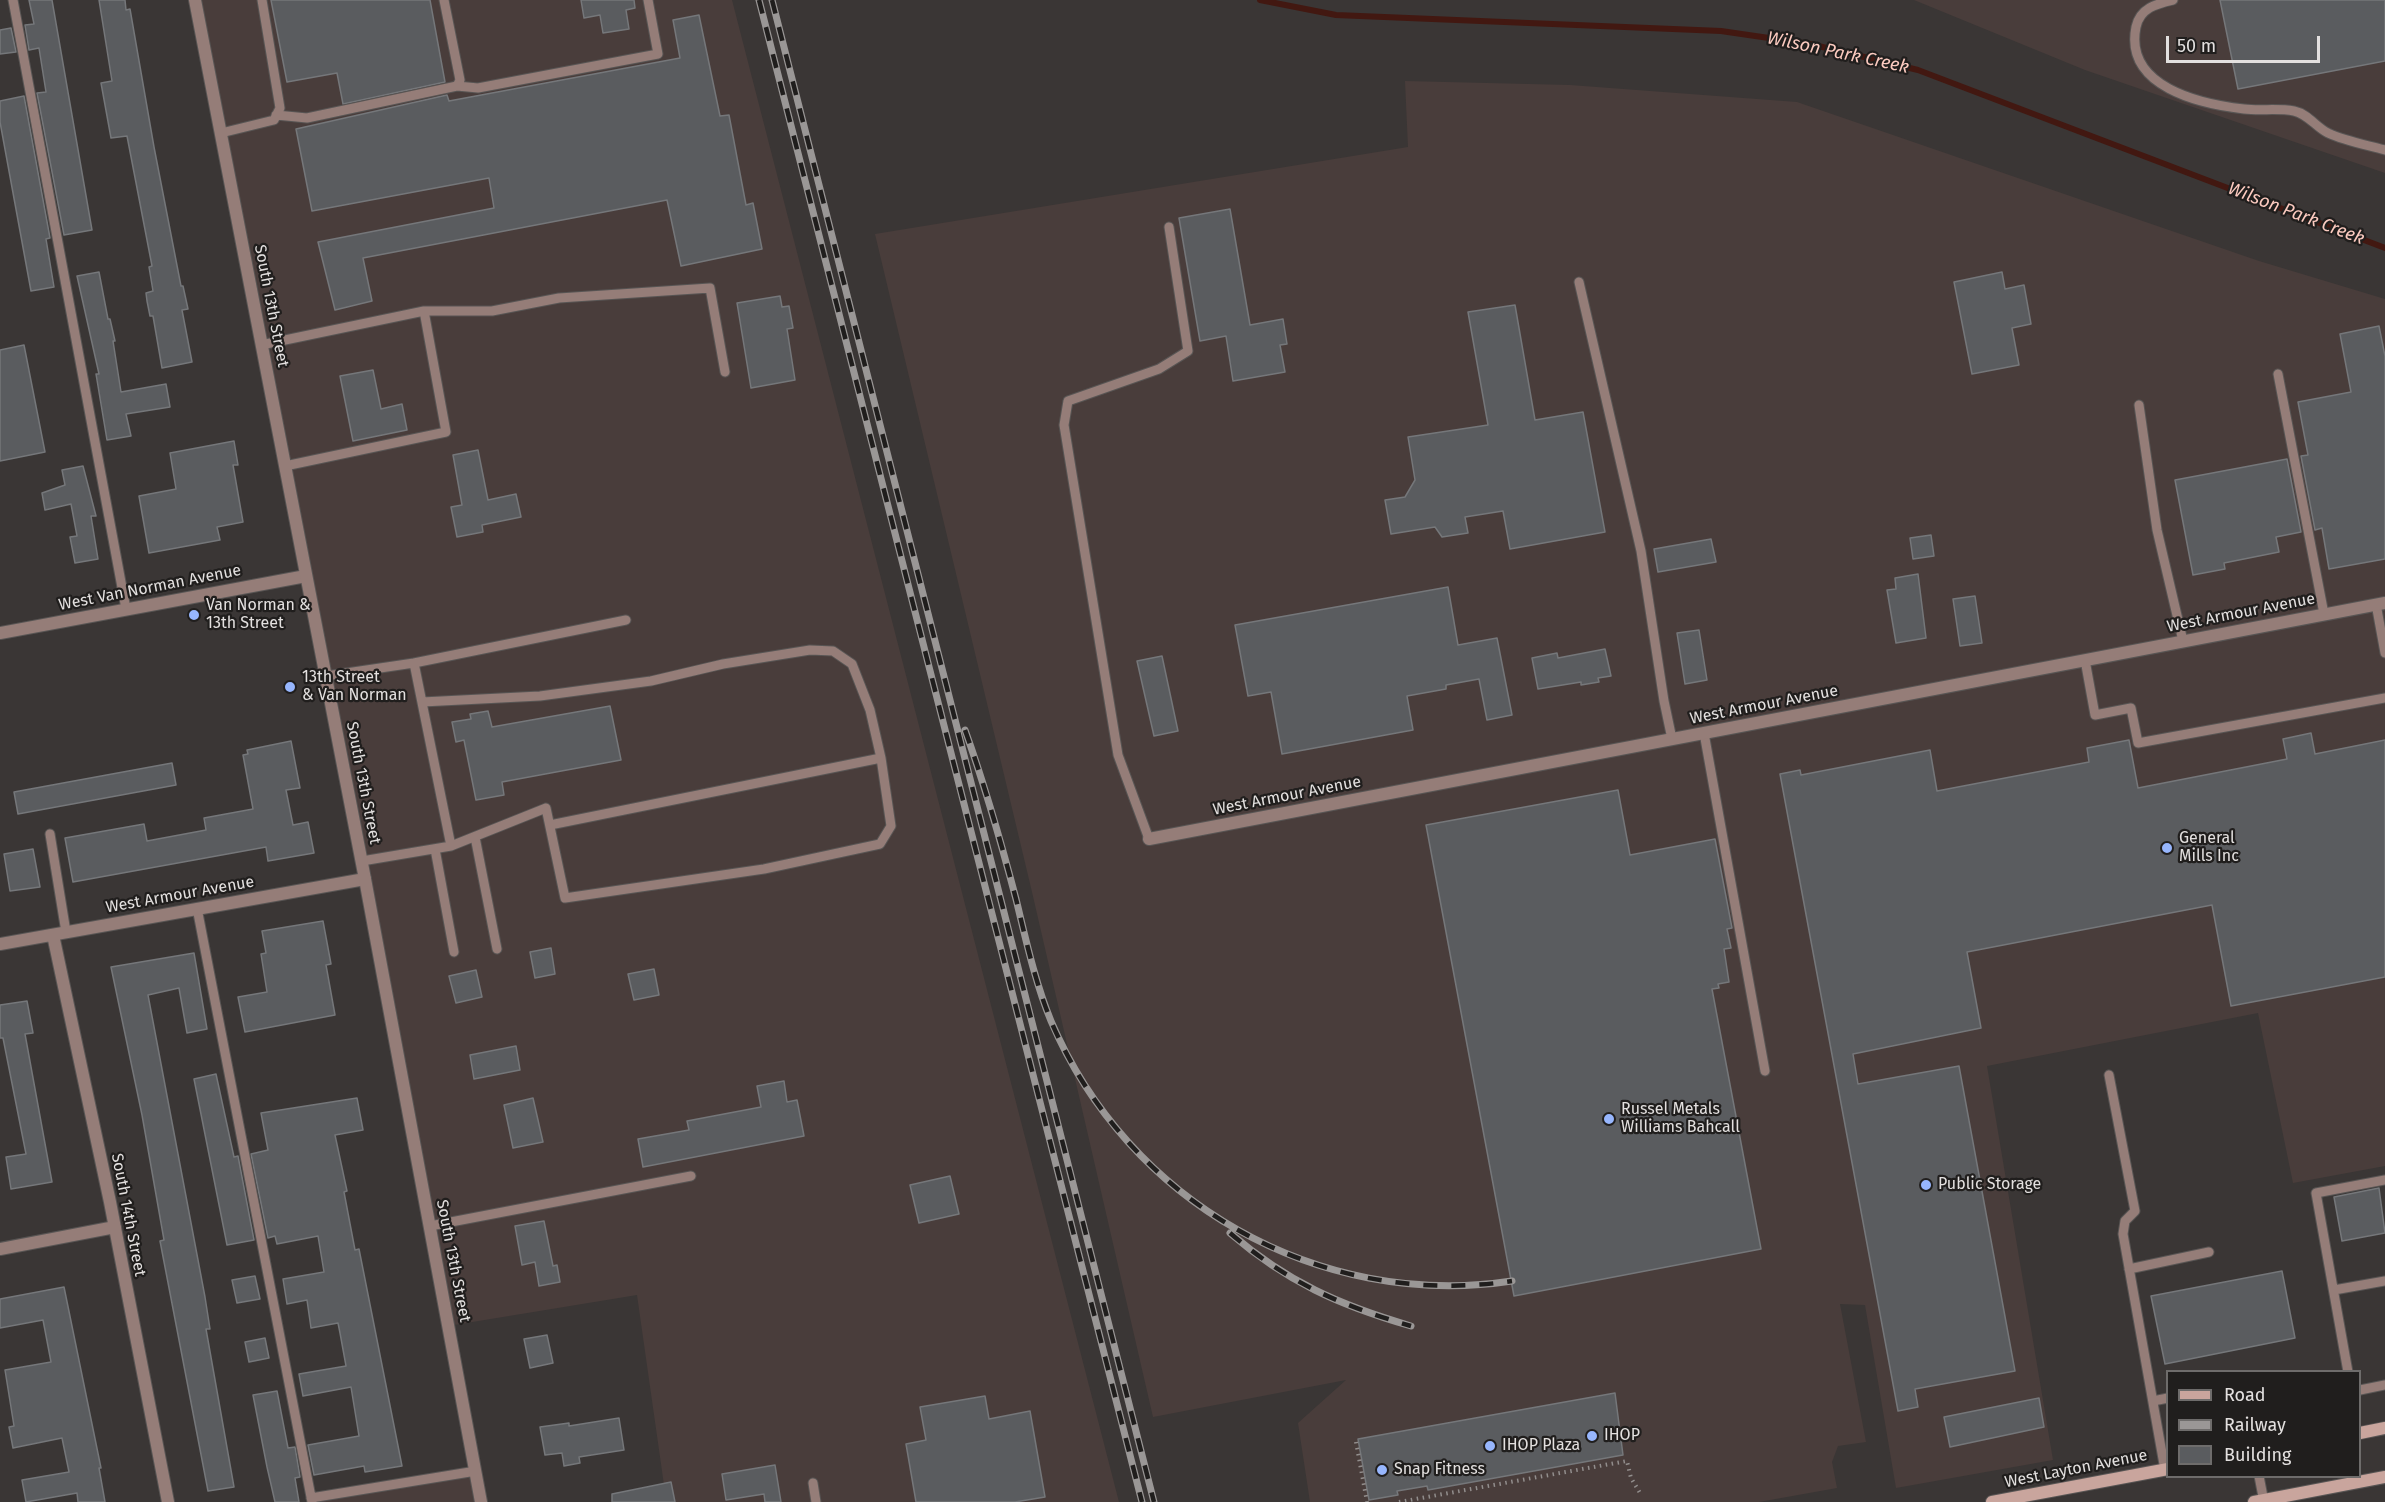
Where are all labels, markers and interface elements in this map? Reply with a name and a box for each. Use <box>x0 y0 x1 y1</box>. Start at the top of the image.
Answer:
scale bar <box>2169 24 2324 62</box>
water label: Wilson Park Creek <box>1765 27 1911 79</box>
text: 50 m <box>2177 35 2216 57</box>
water label: Wilson Park Creek <box>2225 178 2367 250</box>
street label: South 13th Street <box>250 243 292 369</box>
street label: West Van Norman Avenue <box>57 561 243 615</box>
street label: West Armour Avenue <box>2165 589 2317 637</box>
place label: Van Norman & 13th Street <box>206 596 311 634</box>
marker: Van Norman & 13th Street <box>187 608 201 622</box>
place label: 13th Street & Van Norman <box>302 668 407 706</box>
marker: 13th Street & Van Norman <box>283 680 297 694</box>
street label: West Armour Avenue <box>1688 681 1840 729</box>
street label: South 13th Street <box>342 720 384 846</box>
street label: West Armour Avenue <box>1211 772 1363 820</box>
place label: General Mills Inc <box>2179 829 2239 867</box>
marker: General Mills Inc <box>2160 841 2174 855</box>
street label: West Armour Avenue <box>104 872 256 918</box>
place label: Russel Metals Williams Bahcall <box>1621 1100 1740 1138</box>
marker: Russel Metals Williams Bahcall <box>1602 1112 1616 1126</box>
street label: South 14th Street <box>107 1152 149 1278</box>
place label: Public Storage <box>1938 1175 2041 1195</box>
marker: Public Storage <box>1919 1178 1933 1192</box>
street label: South 13th Street <box>432 1198 474 1324</box>
legend <box>2166 1370 2361 1478</box>
text: Road <box>2224 1384 2266 1406</box>
text: Railway <box>2224 1414 2286 1436</box>
place label: IHOP <box>1604 1426 1640 1446</box>
marker: IHOP <box>1585 1429 1599 1443</box>
place label: IHOP Plaza <box>1502 1436 1580 1456</box>
marker: IHOP Plaza <box>1483 1439 1497 1453</box>
text: Building <box>2224 1444 2291 1466</box>
street label: West Layton Avenue <box>2003 1446 2149 1492</box>
place label: Snap Fitness <box>1394 1460 1485 1480</box>
marker: Snap Fitness <box>1375 1463 1389 1477</box>

